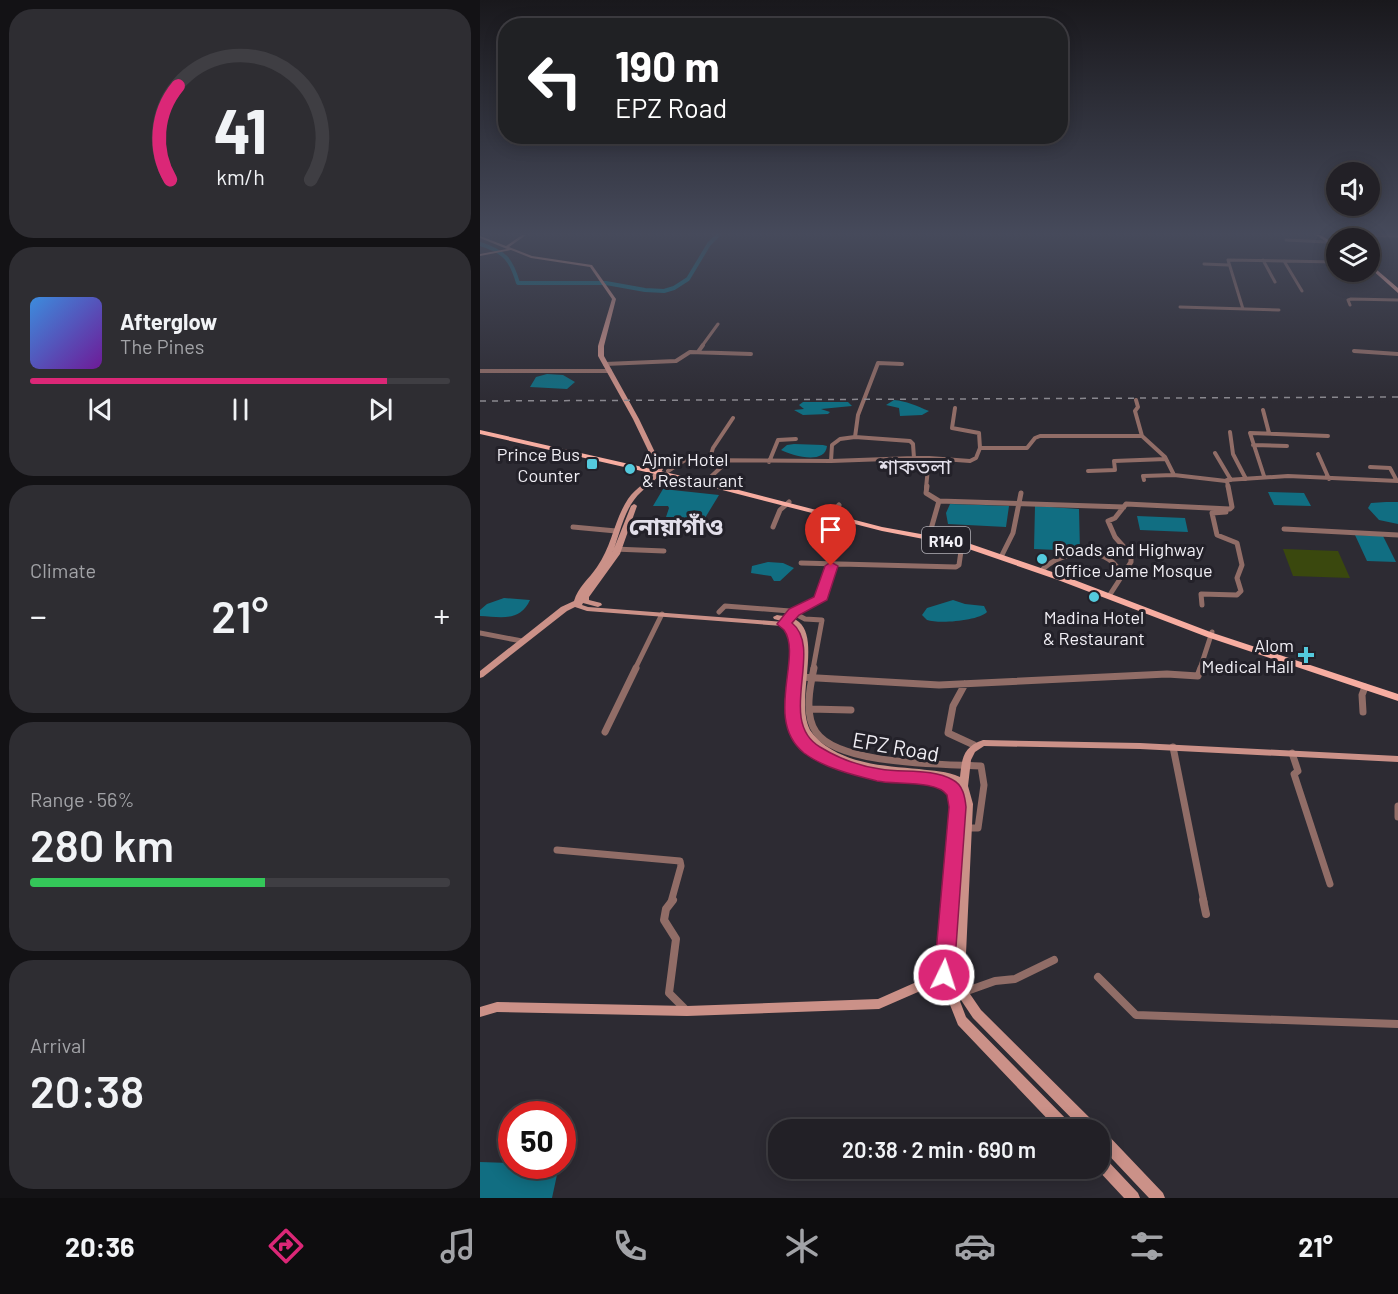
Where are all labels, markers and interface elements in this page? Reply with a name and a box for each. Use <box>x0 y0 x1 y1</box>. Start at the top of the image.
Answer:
text: 190 m <box>615 40 720 90</box>
icon: left <box>516 42 594 120</box>
text: EPZ Road <box>615 91 727 123</box>
text: 41 <box>213 93 267 167</box>
map controls <box>1326 162 1380 282</box>
button: sound <box>1326 162 1380 216</box>
text: km/h <box>216 165 264 190</box>
button: layers <box>1326 228 1380 282</box>
text: Afterglow <box>120 308 217 334</box>
text: The Pines <box>120 334 204 358</box>
icon: previous <box>84 393 117 426</box>
icon: pause <box>224 393 257 426</box>
icon: next <box>364 393 397 426</box>
place label: Prince Bus Counter <box>497 443 580 486</box>
place label: Ajmir Hotel & Restaurant <box>642 448 744 491</box>
district label: শাকতলা <box>878 453 952 478</box>
marker: Prince Bus Counter <box>585 457 599 471</box>
marker: Ajmir Hotel & Restaurant <box>623 462 637 476</box>
pin <box>805 504 856 566</box>
district label: নোয়াগাঁও <box>629 511 723 540</box>
icon: arrive <box>814 513 847 546</box>
road number: R140 <box>922 527 970 553</box>
place label: Roads and Highway Office Jame Mosque <box>1054 538 1213 581</box>
marker: Roads and Highway Office Jame Mosque <box>1035 552 1049 566</box>
text: Climate <box>30 558 96 582</box>
text: 21° <box>211 588 269 642</box>
marker: Madina Hotel & Restaurant <box>1087 590 1101 604</box>
text: − <box>30 595 47 635</box>
text: + <box>433 595 450 635</box>
place label: Madina Hotel & Restaurant <box>1043 606 1145 649</box>
place label: Alom Medical Hall <box>1202 634 1294 677</box>
marker: Alom Medical Hall <box>1299 648 1313 662</box>
street label: EPZ Road <box>851 726 941 766</box>
text: Range · 56% <box>30 787 134 811</box>
text: 280 km <box>30 817 174 871</box>
position arrow <box>912 943 976 1007</box>
text: Arrival <box>30 1033 86 1057</box>
text: 20:38 <box>30 1063 144 1117</box>
speed limit sign: 50 <box>498 1101 576 1179</box>
text: 20:38 · 2 min · 690 m <box>842 1136 1036 1162</box>
icon: directions <box>265 1225 307 1267</box>
icon: music <box>437 1225 479 1267</box>
icon: phone <box>609 1225 651 1267</box>
icon: climate <box>781 1225 823 1267</box>
icon: car <box>954 1225 996 1267</box>
icon: filters <box>1126 1225 1168 1267</box>
text: 20:36 <box>65 1230 135 1262</box>
text: 21° <box>1298 1230 1333 1262</box>

